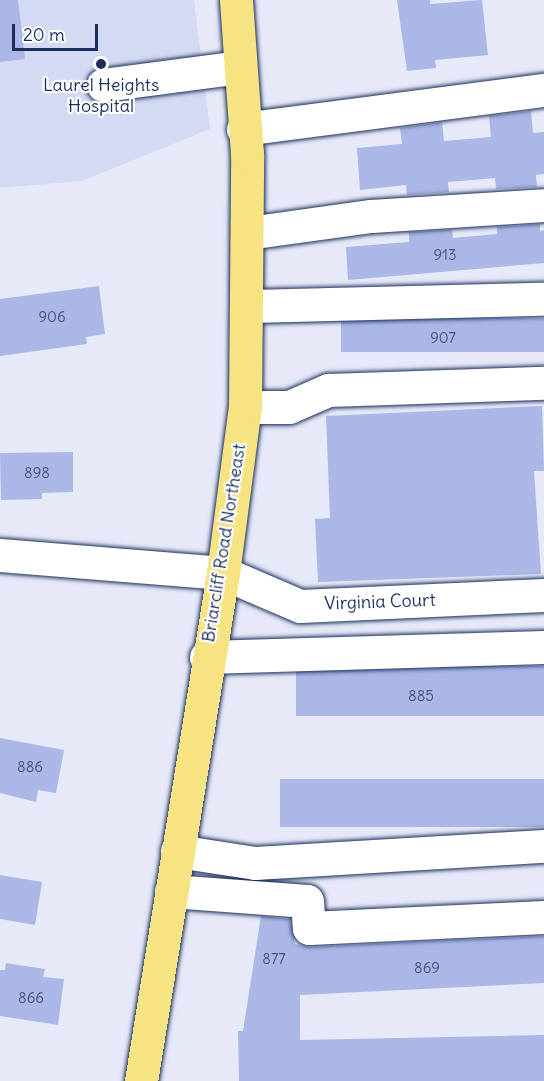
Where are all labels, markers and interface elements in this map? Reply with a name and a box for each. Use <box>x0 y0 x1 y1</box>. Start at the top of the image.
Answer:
scale bar <box>15 12 100 50</box>
text: 20 m <box>23 23 65 46</box>
marker: Laurel Heights Hospital <box>92 55 110 73</box>
place label: Laurel Heights Hospital <box>43 75 159 118</box>
house number: 913 <box>433 246 457 264</box>
house number: 906 <box>38 308 66 326</box>
house number: 907 <box>430 329 456 347</box>
street label: Briarcliff Road Northeast <box>198 442 250 644</box>
house number: 898 <box>24 464 50 482</box>
street label: Virginia Court <box>324 589 436 615</box>
house number: 885 <box>408 687 434 705</box>
house number: 886 <box>17 758 43 776</box>
house number: 877 <box>262 950 286 968</box>
house number: 869 <box>414 959 440 977</box>
house number: 866 <box>18 989 44 1007</box>

